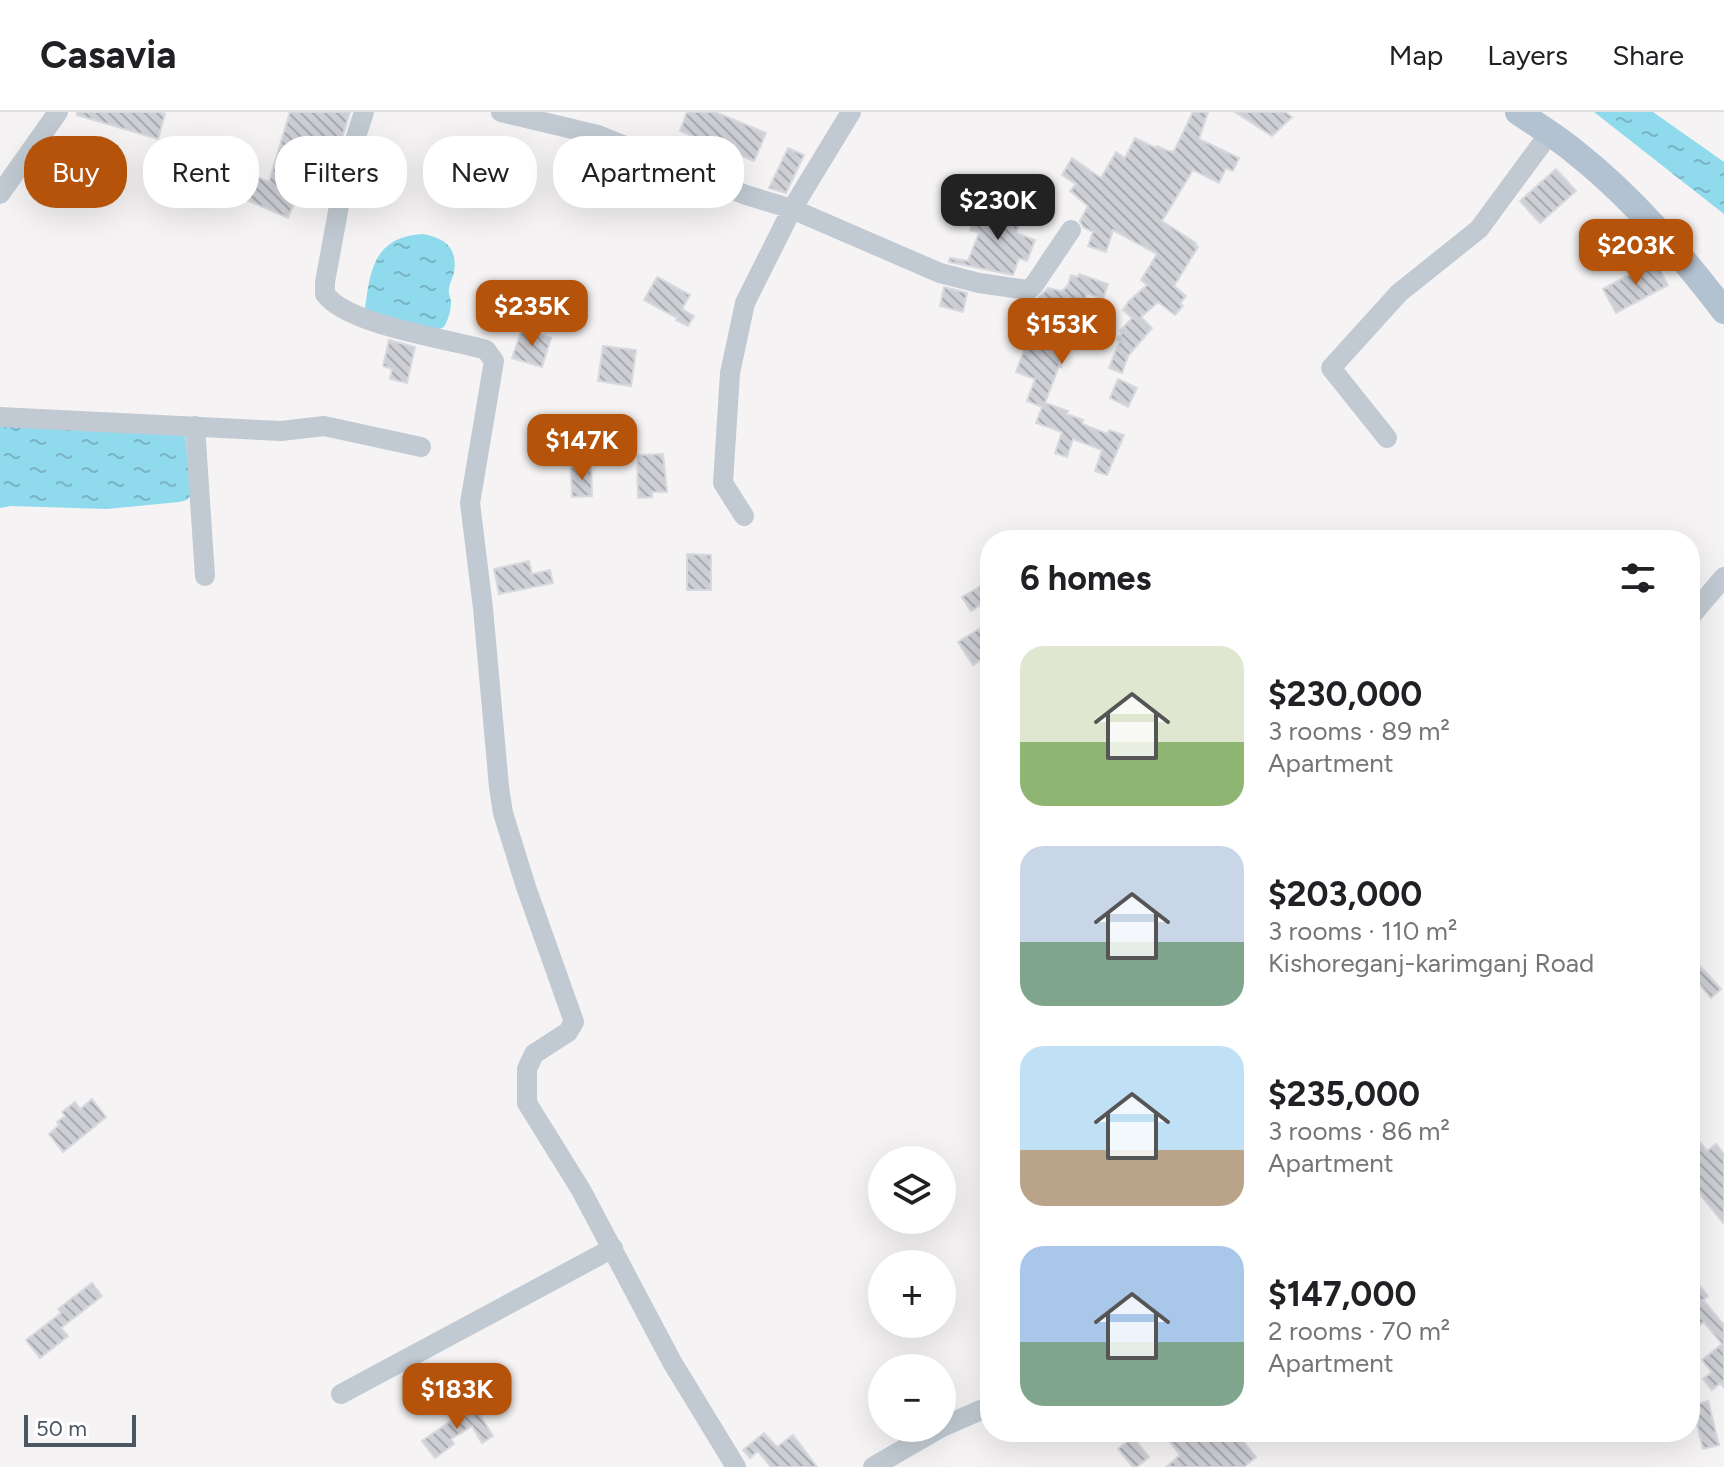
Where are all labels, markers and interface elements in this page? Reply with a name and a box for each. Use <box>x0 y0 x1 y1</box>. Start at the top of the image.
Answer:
text: Casavia <box>40 32 177 78</box>
text: Map <box>1389 38 1443 72</box>
text: Layers <box>1487 38 1568 72</box>
text: Share <box>1612 38 1684 72</box>
chip: Buy <box>24 136 127 208</box>
chip: Rent <box>143 136 259 208</box>
chip: Filters <box>275 136 407 208</box>
chip: New <box>423 136 537 208</box>
chip: Apartment <box>553 136 744 208</box>
pin: $230K <box>942 174 1054 242</box>
text: $230K <box>959 184 1037 216</box>
pin: $203K <box>1580 219 1692 287</box>
text: $203K <box>1597 229 1675 261</box>
pin: $235K <box>476 280 588 348</box>
text: $235K <box>494 290 570 322</box>
pin: $153K <box>1006 298 1118 366</box>
text: $153K <box>1026 308 1098 340</box>
pin: $147K <box>526 414 638 482</box>
text: $147K <box>545 424 619 456</box>
icon: filters <box>1616 556 1660 600</box>
text: 6 homes <box>1020 558 1151 599</box>
text: $230,000 <box>1268 674 1422 715</box>
icon: home <box>1084 678 1180 774</box>
text: 3 rooms · 89 m² <box>1268 715 1450 747</box>
text: Apartment <box>1268 747 1394 779</box>
text: $203,000 <box>1268 874 1422 915</box>
icon: home <box>1084 878 1180 974</box>
text: 3 rooms · 110 m² <box>1268 915 1457 947</box>
text: Kishoreganj-karimganj Road <box>1268 947 1594 979</box>
text: $235,000 <box>1268 1074 1420 1115</box>
icon: home <box>1084 1078 1180 1174</box>
text: 3 rooms · 86 m² <box>1268 1115 1450 1147</box>
map controls <box>868 1146 956 1442</box>
button: layers <box>868 1146 956 1234</box>
text: Apartment <box>1268 1147 1394 1179</box>
button: + <box>868 1250 956 1338</box>
text: $147,000 <box>1268 1274 1416 1315</box>
icon: home <box>1084 1278 1180 1374</box>
text: 2 rooms · 70 m² <box>1268 1315 1450 1347</box>
text: Apartment <box>1268 1347 1394 1379</box>
button: − <box>868 1354 956 1442</box>
pin: $183K <box>401 1363 513 1431</box>
text: $183K <box>420 1373 494 1405</box>
scale bar <box>24 1411 136 1447</box>
text: 50 m <box>36 1415 87 1442</box>

